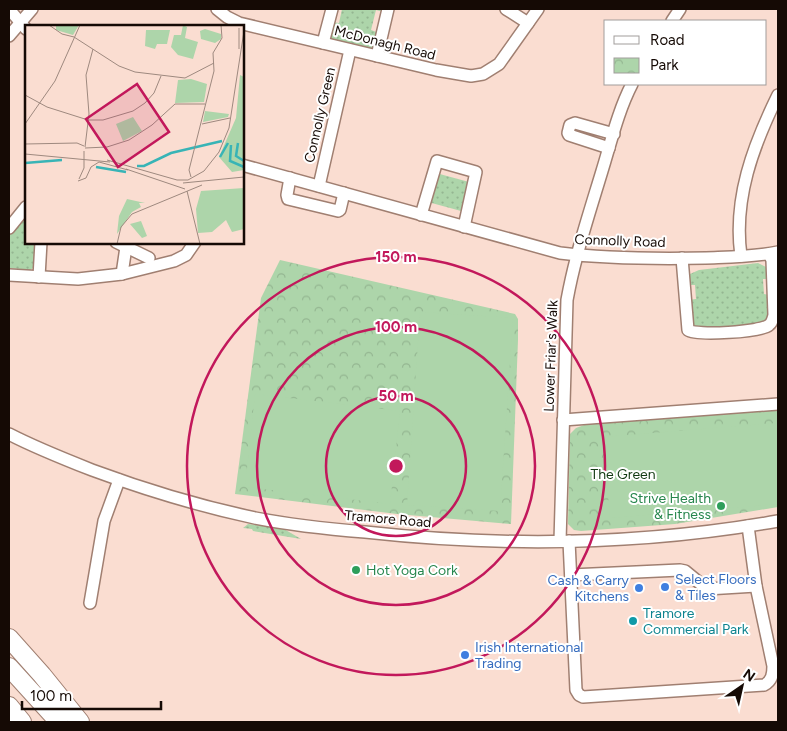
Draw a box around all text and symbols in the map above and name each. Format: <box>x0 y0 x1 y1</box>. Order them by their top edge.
legend <box>604 20 767 85</box>
street label: McDonagh Road <box>333 22 437 64</box>
inset map <box>25 25 244 244</box>
text: Road <box>650 31 685 49</box>
text: Park <box>650 56 679 74</box>
street label: Connolly Green <box>301 65 339 164</box>
street label: Connolly Road <box>574 231 666 251</box>
text: 150 m <box>375 248 417 266</box>
street label: Lower Friar's Walk <box>541 300 561 412</box>
text: 100 m <box>375 318 417 336</box>
text: 50 m <box>378 387 414 405</box>
centre of rings <box>387 457 405 475</box>
park label: The Green <box>590 466 656 483</box>
place label: Strive Health & Fitness <box>629 490 711 523</box>
marker: Strive Health & Fitness <box>715 500 727 512</box>
street label: Tramore Road <box>344 507 432 531</box>
place label: Hot Yoga Cork <box>366 562 458 579</box>
marker: Hot Yoga Cork <box>350 564 362 576</box>
place label: Select Floors & Tiles <box>675 571 756 604</box>
place label: Cash & Carry Kitchens <box>547 572 630 605</box>
marker: Select Floors & Tiles <box>659 581 671 593</box>
marker: Cash & Carry Kitchens <box>633 582 645 594</box>
place label: Tramore Commercial Park <box>643 605 749 638</box>
marker: Tramore Commercial Park <box>627 615 639 627</box>
place label: Irish International Trading <box>475 639 583 672</box>
marker: Irish International Trading <box>459 649 471 661</box>
north arrow <box>717 661 767 711</box>
text: N <box>740 666 758 686</box>
scale bar <box>22 678 161 710</box>
text: 100 m <box>30 687 72 705</box>

